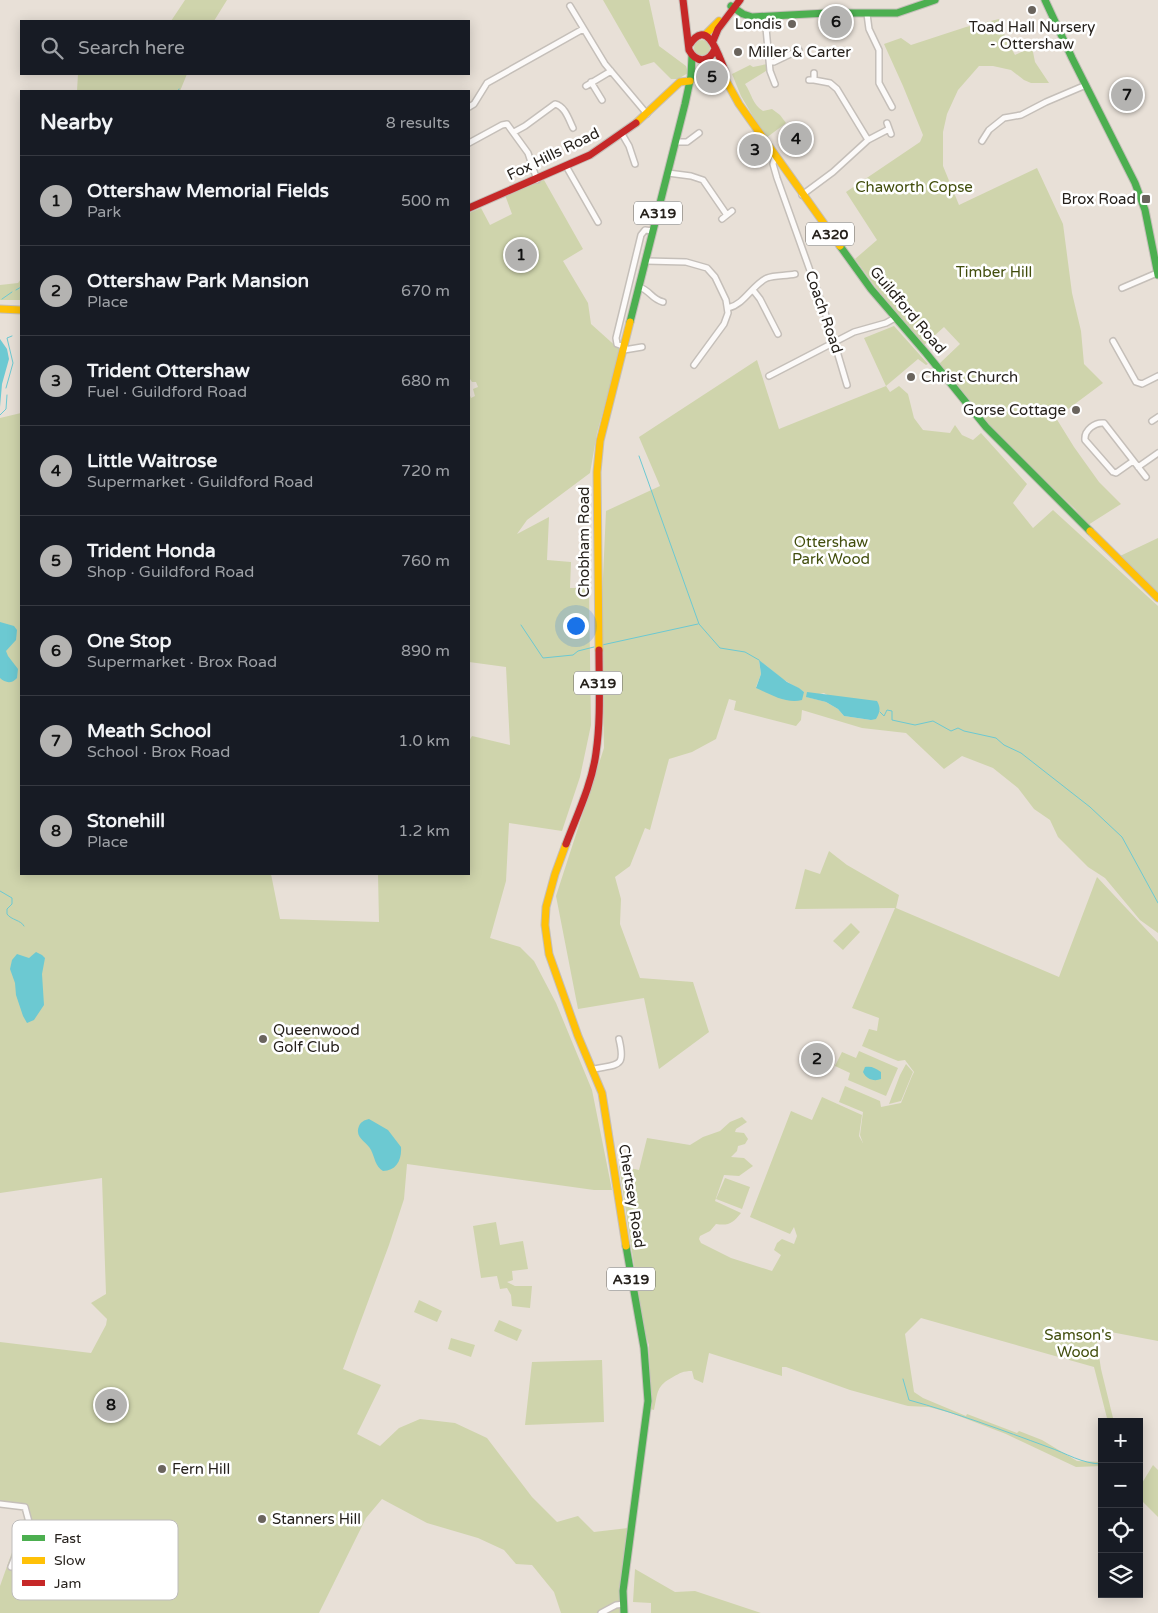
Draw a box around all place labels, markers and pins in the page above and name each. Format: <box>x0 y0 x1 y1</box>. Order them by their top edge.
pin: 6 <box>820 3 852 41</box>
marker: Toad Hall Nursery - Ottershaw <box>1026 4 1038 16</box>
place label: Londis <box>735 15 782 33</box>
marker: Londis <box>786 18 798 30</box>
place label: Toad Hall Nursery - Ottershaw <box>969 18 1095 53</box>
place label: Miller & Carter <box>748 43 851 61</box>
marker: Miller & Carter <box>732 46 744 58</box>
pin: 5 <box>696 58 728 96</box>
pin: 7 <box>1111 76 1143 114</box>
pin: 4 <box>780 120 812 158</box>
pin: 3 <box>739 131 771 169</box>
place label: Brox Road <box>1062 190 1136 208</box>
marker: Brox Road <box>1140 193 1152 205</box>
pin: 1 <box>505 236 537 274</box>
place label: Christ Church <box>921 368 1018 386</box>
marker: Christ Church <box>905 371 917 383</box>
place label: Gorse Cottage <box>963 401 1066 419</box>
marker: Gorse Cottage <box>1070 404 1082 416</box>
place label: Queenwood Golf Club <box>273 1021 360 1056</box>
marker: Queenwood Golf Club <box>257 1033 269 1045</box>
pin: 2 <box>801 1040 833 1078</box>
pin: 8 <box>95 1386 127 1424</box>
place label: Fern Hill <box>172 1460 230 1478</box>
marker: Fern Hill <box>156 1463 168 1475</box>
place label: Stanners Hill <box>272 1510 361 1528</box>
marker: Stanners Hill <box>256 1513 268 1525</box>

